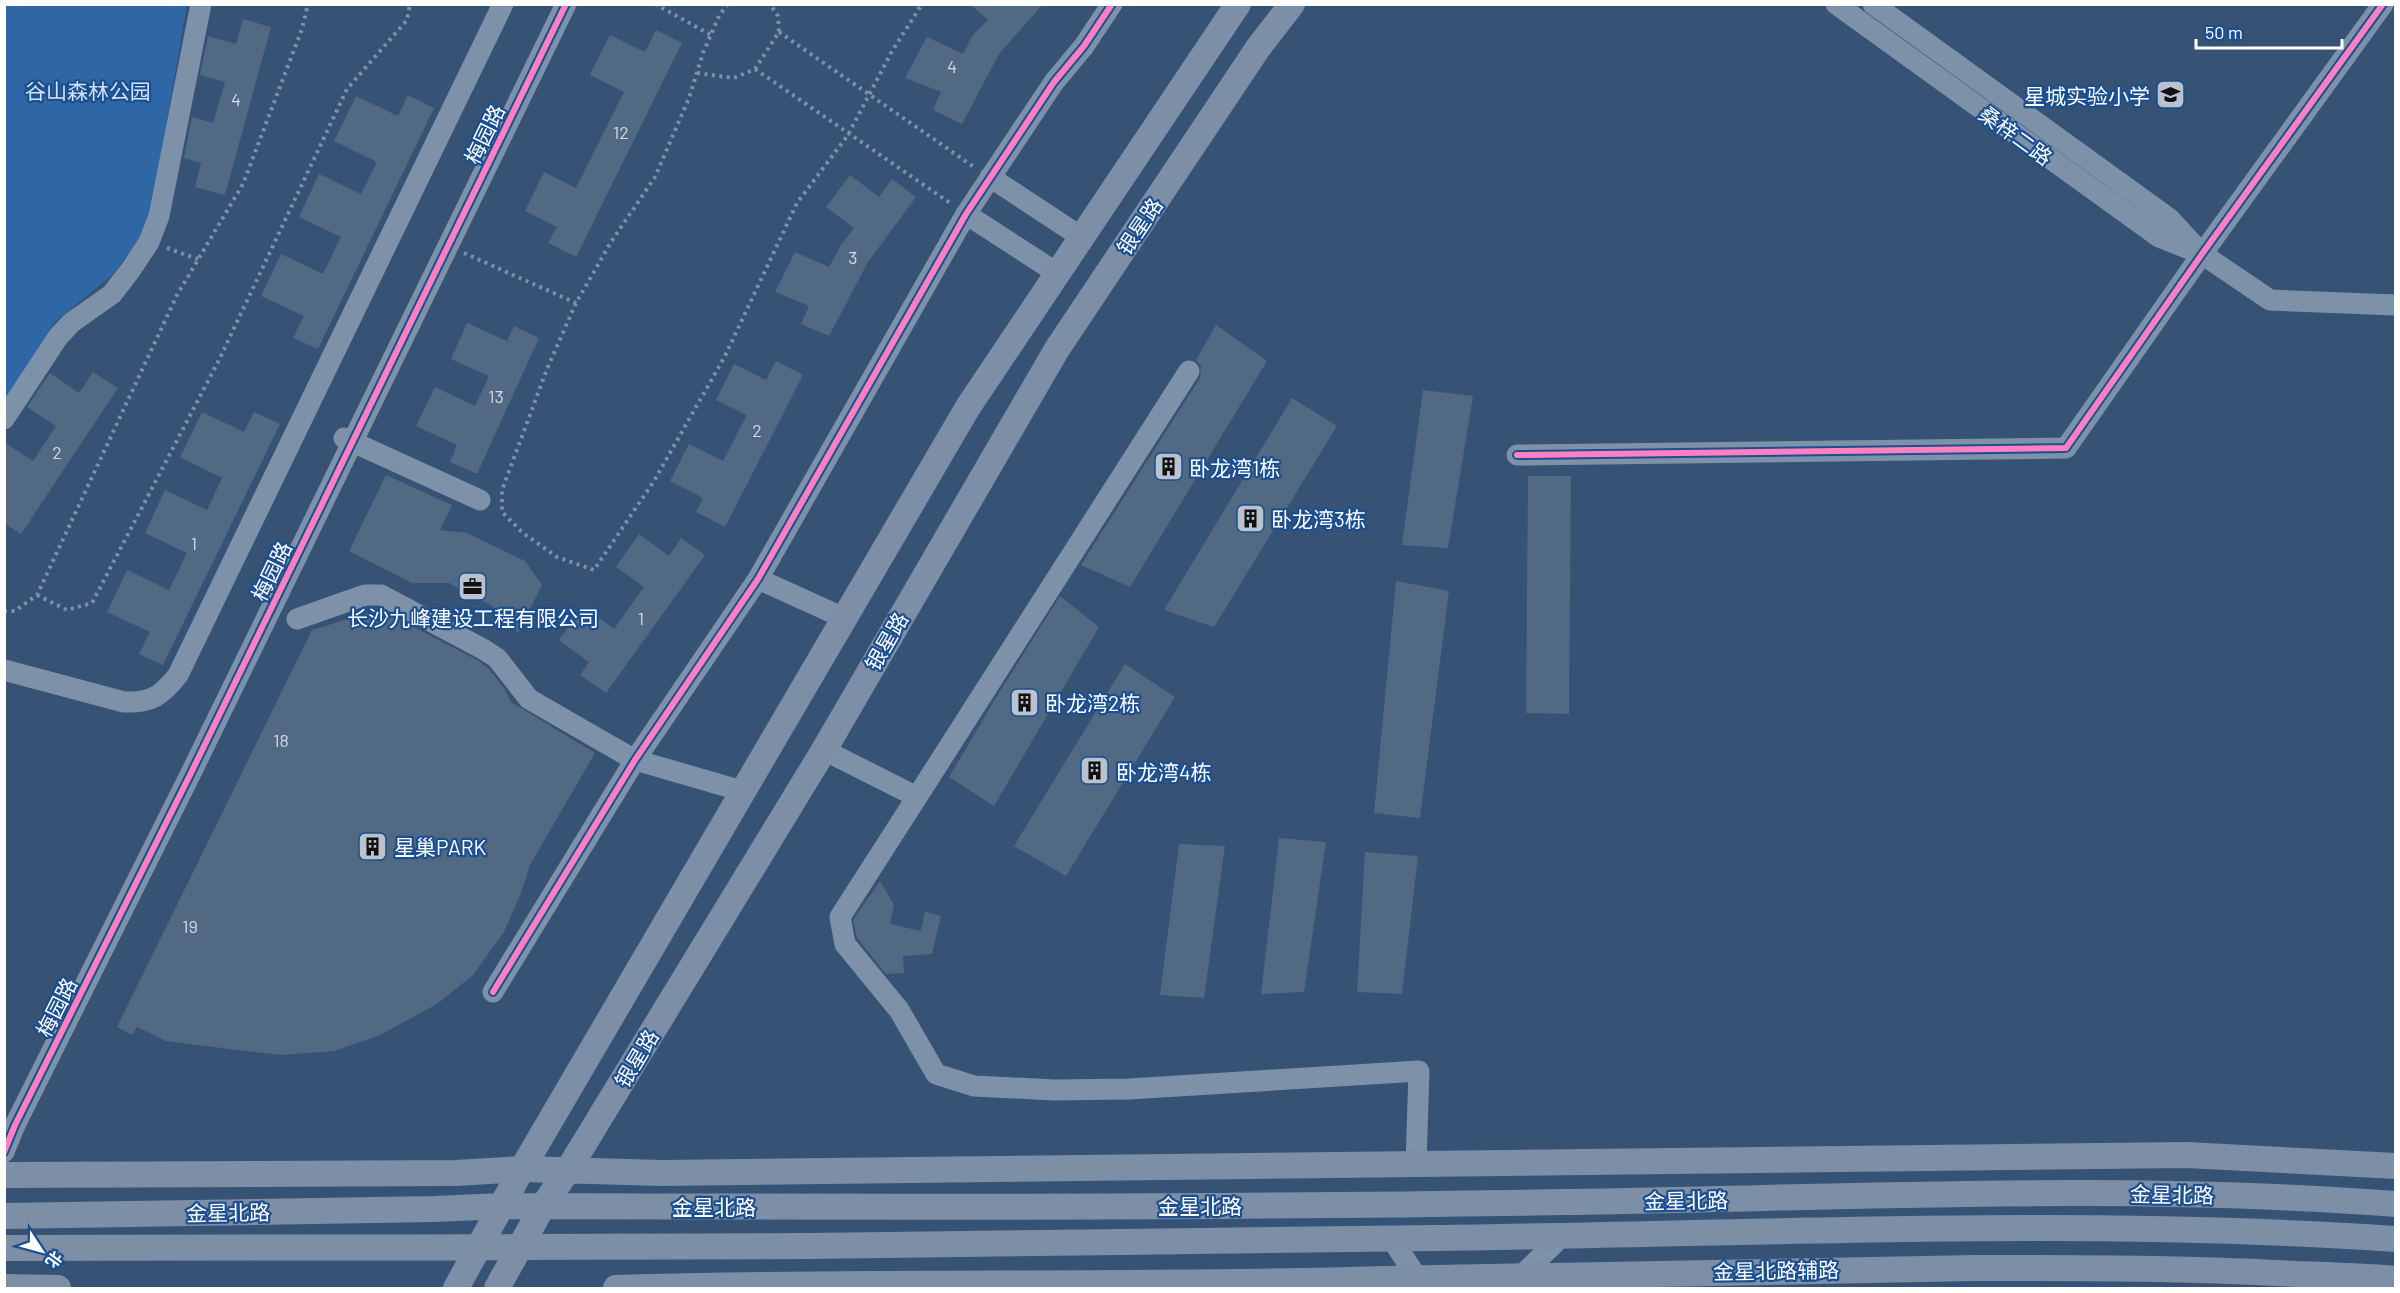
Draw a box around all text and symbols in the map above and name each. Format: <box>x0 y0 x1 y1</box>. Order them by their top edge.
scale bar <box>2196 12 2342 50</box>
text: 50 m <box>2205 21 2243 43</box>
house number: 4 <box>947 55 957 77</box>
park label: 谷山森林公园 <box>25 78 151 103</box>
school or university icon: 星城实验小学 <box>2155 79 2187 111</box>
place label: 星城实验小学 <box>2024 83 2150 108</box>
house number: 4 <box>231 88 241 110</box>
street label: 梅园路 <box>459 100 509 168</box>
street label: 桑梓二路 <box>1975 100 2057 170</box>
house number: 12 <box>613 121 629 143</box>
street label: 银星路 <box>1111 193 1167 259</box>
house number: 3 <box>848 246 858 268</box>
house number: 13 <box>488 385 504 407</box>
house number: 2 <box>752 419 762 441</box>
house number: 2 <box>52 441 62 463</box>
building icon: 卧龙湾1栋 <box>1152 451 1184 483</box>
place label: 卧龙湾1栋 <box>1189 455 1280 480</box>
building icon: 卧龙湾3栋 <box>1234 502 1266 534</box>
place label: 卧龙湾3栋 <box>1271 506 1366 531</box>
house number: 1 <box>191 532 197 554</box>
street label: 梅园路 <box>246 537 296 605</box>
office icon: 长沙九峰建设工程有限公司 <box>457 570 489 602</box>
place label: 长沙九峰建设工程有限公司 <box>347 605 599 630</box>
house number: 1 <box>638 607 644 629</box>
street label: 银星路 <box>859 607 913 675</box>
building icon: 卧龙湾2栋 <box>1008 686 1040 718</box>
place label: 卧龙湾2栋 <box>1045 690 1140 715</box>
house number: 18 <box>273 729 289 751</box>
building icon: 卧龙湾4栋 <box>1079 755 1111 787</box>
place label: 卧龙湾4栋 <box>1116 759 1212 784</box>
building icon: 星巢PARK <box>357 830 389 862</box>
place label: 星巢PARK <box>394 834 487 859</box>
house number: 19 <box>182 915 198 937</box>
street label: 梅园路 <box>31 973 81 1041</box>
street label: 银星路 <box>609 1025 663 1091</box>
street label: 金星北路 <box>2130 1181 2214 1207</box>
street label: 金星北路 <box>1644 1187 1728 1213</box>
street label: 金星北路 <box>1158 1193 1242 1218</box>
street label: 金星北路 <box>672 1194 756 1219</box>
street label: 金星北路 <box>186 1199 270 1225</box>
north arrow <box>12 1221 72 1281</box>
text: 北 <box>42 1248 67 1272</box>
street label: 金星北路辅路 <box>1713 1256 1839 1284</box>

